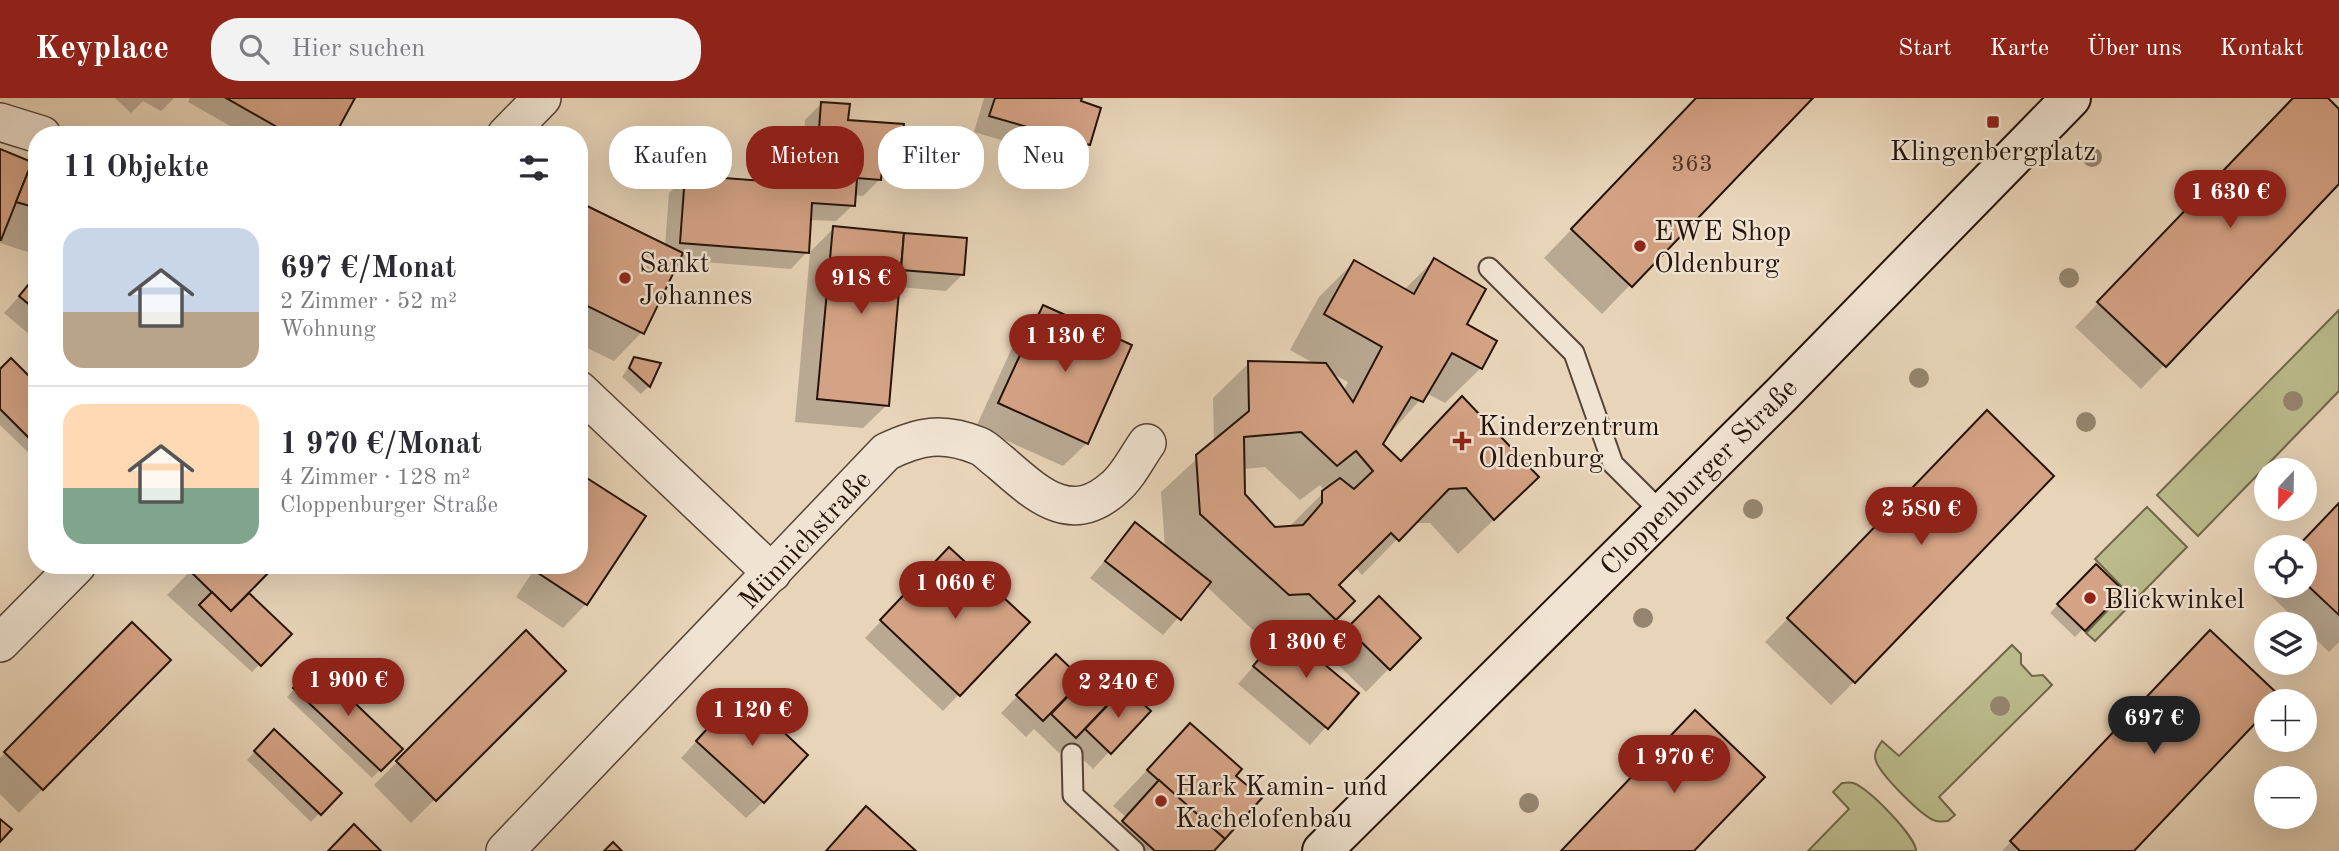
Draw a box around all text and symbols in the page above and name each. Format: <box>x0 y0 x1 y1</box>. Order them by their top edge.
search box <box>211 18 701 81</box>
icon: search <box>235 30 273 68</box>
text: Keyplace <box>35 33 169 66</box>
text: Hier suchen <box>291 36 425 62</box>
text: Start <box>1898 37 1952 61</box>
text: Karte <box>1990 37 2049 61</box>
text: Über uns <box>2087 37 2182 61</box>
text: Kontakt <box>2220 37 2304 61</box>
marker: Klingenbergplatz <box>1985 114 2001 130</box>
chip: Kaufen <box>609 126 732 189</box>
chip: Mieten <box>746 126 864 189</box>
chip: Filter <box>878 126 984 189</box>
chip: Neu <box>998 126 1089 189</box>
place label: Klingenbergplatz <box>1890 139 2096 167</box>
icon: filters <box>515 149 553 187</box>
text: 11 Objekte <box>63 153 209 183</box>
house number: 363 <box>1671 153 1713 177</box>
pin: 1 630 € <box>2165 170 2295 230</box>
text: 1 630 € <box>2190 181 2270 204</box>
place label: EWE Shop Oldenburg <box>1654 219 1791 279</box>
marker: EWE Shop Oldenburg <box>1632 238 1648 254</box>
place label: Sankt Johannes <box>639 251 752 311</box>
text: 697 €/Monat <box>280 254 456 284</box>
icon: home <box>119 256 203 340</box>
pin: 918 € <box>812 256 910 316</box>
text: 918 € <box>831 267 891 290</box>
marker: Sankt Johannes <box>617 270 633 286</box>
text: 2 Zimmer · 52 m² <box>280 290 457 313</box>
pin: 1 130 € <box>1000 314 1130 374</box>
text: Wohnung <box>280 318 376 341</box>
text: 1 130 € <box>1025 325 1105 348</box>
street label: Cloppenburger Straße <box>1596 374 1804 582</box>
place label: Kinderzentrum Oldenburg <box>1478 414 1660 474</box>
text: 1 970 €/Monat <box>280 430 482 460</box>
marker: Kinderzentrum Oldenburg <box>1452 431 1472 451</box>
icon: home <box>119 432 203 516</box>
north arrow <box>2254 458 2317 522</box>
map controls <box>2254 458 2317 829</box>
text: 4 Zimmer · 128 m² <box>280 466 470 489</box>
street label: Münnichstraße <box>735 466 877 616</box>
pin: 2 580 € <box>1856 488 1986 547</box>
text: Cloppenburger Straße <box>280 494 498 517</box>
text: 2 580 € <box>1881 498 1961 521</box>
button: locate <box>2254 535 2317 598</box>
pin: 1 060 € <box>890 561 1020 621</box>
text: 1 060 € <box>915 572 995 595</box>
place label: Blickwinkel <box>2104 587 2245 615</box>
marker: Blickwinkel <box>2082 590 2098 606</box>
button: layers <box>2254 612 2317 675</box>
pin: 1 300 € <box>1241 620 1371 680</box>
text: 1 300 € <box>1266 631 1346 654</box>
pin: 1 900 € <box>283 658 413 718</box>
pin: 2 240 € <box>1053 660 1183 720</box>
text: 1 900 € <box>308 669 388 692</box>
text: 2 240 € <box>1078 671 1158 694</box>
pin: 1 120 € <box>687 688 817 748</box>
button: + <box>2254 689 2317 752</box>
pin: 697 € <box>2105 696 2203 756</box>
text: 1 120 € <box>712 699 792 722</box>
text: 697 € <box>2124 707 2184 730</box>
pin: 1 970 € <box>1609 736 1739 795</box>
text: 1 970 € <box>1634 746 1714 769</box>
button: − <box>2254 766 2317 829</box>
place label: Hark Kamin- und Kachelofenbau <box>1175 774 1388 834</box>
marker: Hark Kamin- und Kachelofenbau <box>1153 793 1169 809</box>

